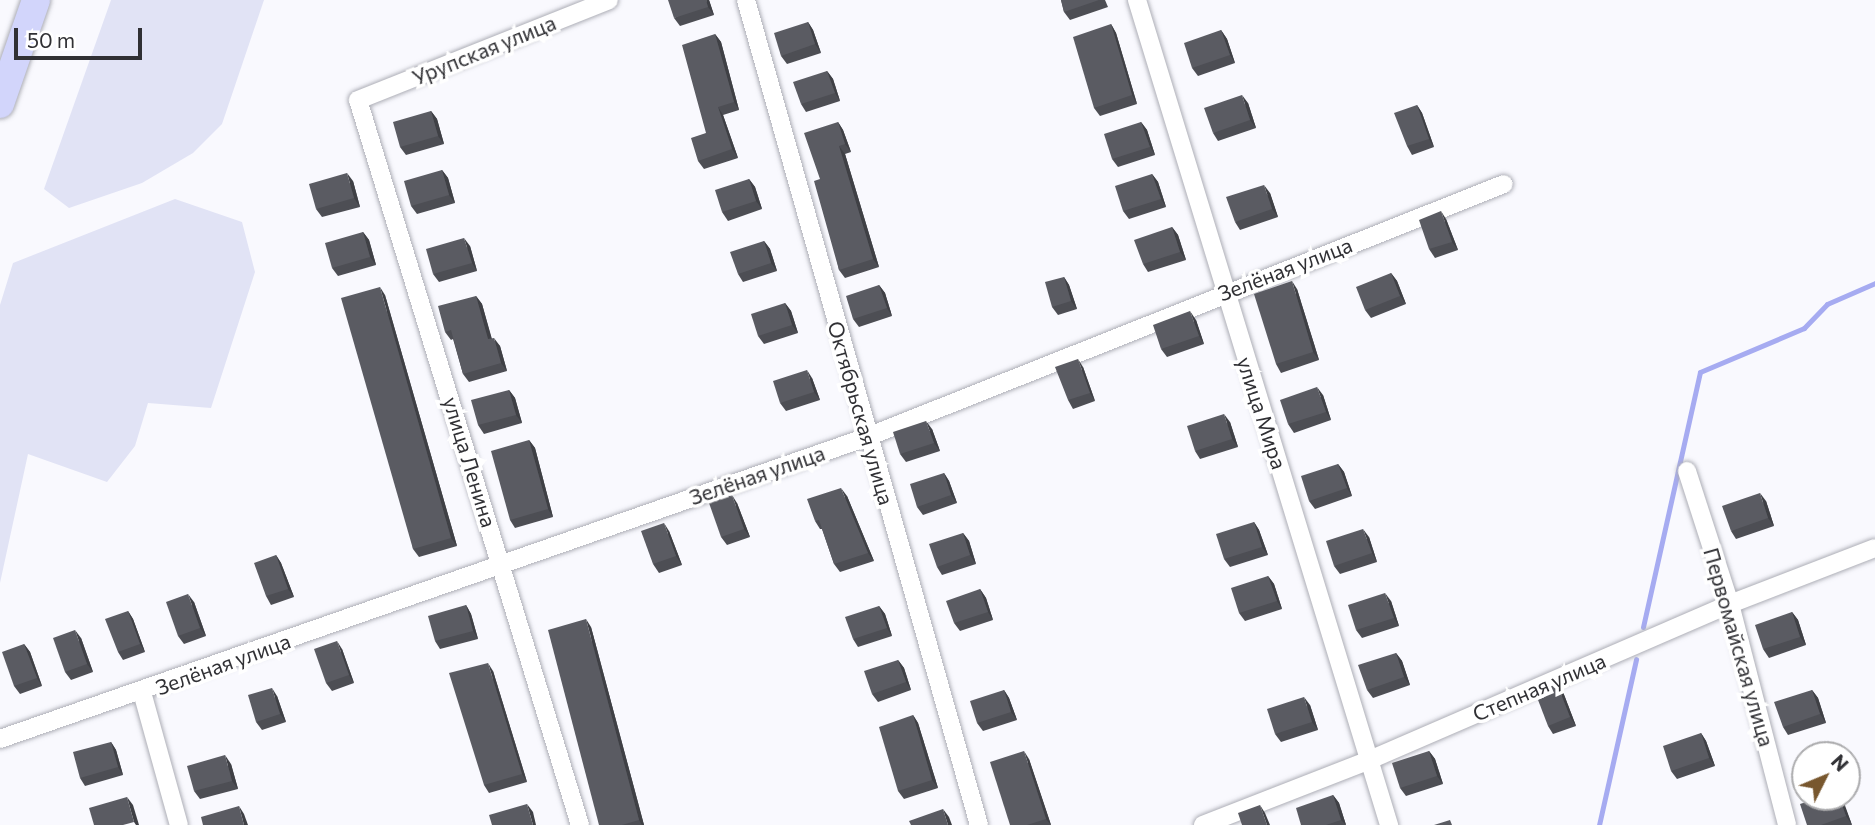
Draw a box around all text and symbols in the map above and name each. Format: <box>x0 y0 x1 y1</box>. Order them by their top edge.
street label: Урупская улица <box>408 10 560 90</box>
scale bar <box>18 14 145 58</box>
text: 50 m <box>27 27 75 52</box>
street label: Зелёная улица <box>1214 232 1356 306</box>
street label: Октябрьская улица <box>823 318 899 508</box>
street label: улица Мира <box>1232 354 1292 472</box>
street label: улица Ленина <box>438 394 502 530</box>
street label: Зелёная улица <box>686 440 828 510</box>
street label: Первомайская улица <box>1699 545 1779 749</box>
street label: Зелёная улица <box>152 628 294 700</box>
street label: Степная улица <box>1469 648 1609 726</box>
north arrow <box>1791 741 1861 811</box>
text: N <box>1827 750 1854 776</box>

